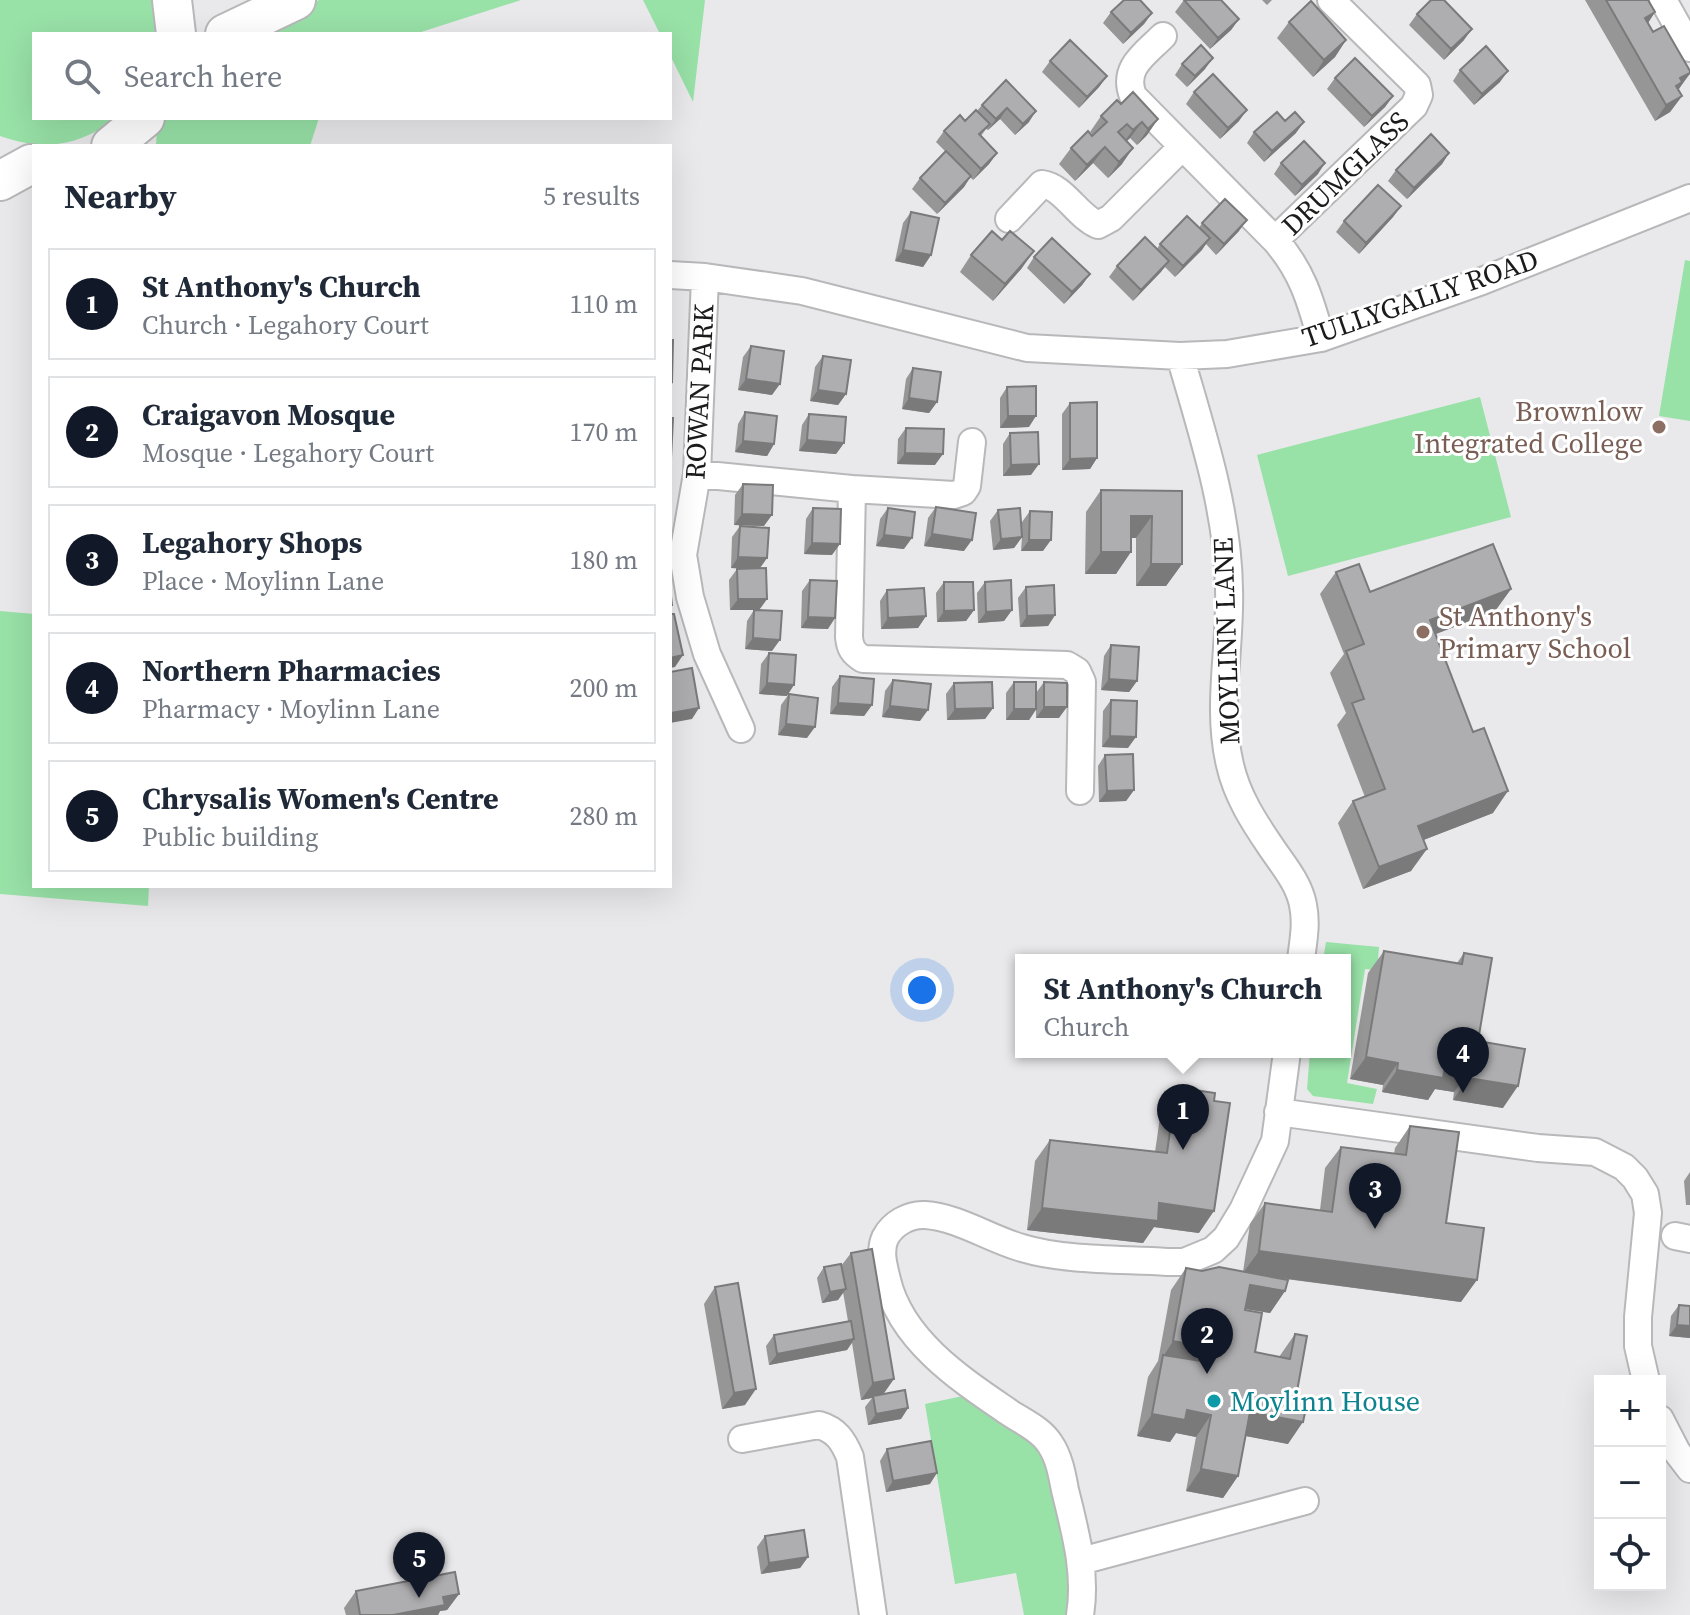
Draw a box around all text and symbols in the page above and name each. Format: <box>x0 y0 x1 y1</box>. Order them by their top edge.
search box <box>32 32 672 120</box>
icon: search <box>60 54 104 98</box>
text: Search here <box>124 56 282 97</box>
street label: DRUMGLASS <box>1273 103 1417 243</box>
text: Nearby <box>64 173 177 219</box>
text: 5 results <box>543 178 640 214</box>
street label: TULLYGALLY ROAD <box>1297 240 1543 356</box>
text: St Anthony's Church <box>142 266 421 307</box>
text: 1 <box>85 286 99 322</box>
text: 110 m <box>570 286 638 322</box>
street label: ROWAN PARK <box>675 303 723 481</box>
text: Church · Legahory Court <box>142 307 429 343</box>
place label: Brownlow Integrated College <box>1414 392 1644 462</box>
text: Craigavon Mosque <box>142 394 395 435</box>
text: 2 <box>85 414 99 450</box>
text: 170 m <box>570 414 638 450</box>
marker: Brownlow Integrated College <box>1650 418 1668 436</box>
text: Mosque · Legahory Court <box>142 435 434 471</box>
text: Legahory Shops <box>142 522 362 563</box>
street label: MOYLINN LANE <box>1203 537 1249 745</box>
text: 3 <box>85 542 99 578</box>
text: 180 m <box>570 542 638 578</box>
text: Place · Moylinn Lane <box>142 563 384 599</box>
place label: St Anthony's Primary School <box>1439 597 1631 667</box>
marker: St Anthony's Primary School <box>1414 623 1432 641</box>
text: Northern Pharmacies <box>142 650 441 691</box>
text: 4 <box>85 670 99 706</box>
text: 200 m <box>570 670 638 706</box>
text: Pharmacy · Moylinn Lane <box>142 691 440 727</box>
text: Chrysalis Women's Centre <box>142 778 499 819</box>
text: 5 <box>85 798 99 834</box>
text: 280 m <box>570 798 638 834</box>
text: Public building <box>142 819 319 855</box>
popup <box>1015 954 1351 1058</box>
text: St Anthony's Church <box>1044 968 1322 1009</box>
your location <box>902 970 942 1010</box>
text: Church <box>1044 1009 1129 1045</box>
pin: 4 <box>1437 1027 1489 1093</box>
pin: 1 <box>1157 1084 1209 1150</box>
pin: 3 <box>1349 1163 1401 1229</box>
pin: 2 <box>1181 1308 1233 1374</box>
map controls <box>1594 1375 1666 1591</box>
button: + <box>1594 1375 1666 1447</box>
place label: Moylinn House <box>1230 1382 1420 1420</box>
marker: Moylinn House <box>1205 1392 1223 1410</box>
button: − <box>1594 1447 1666 1519</box>
button: locate <box>1594 1519 1666 1591</box>
pin: 5 <box>393 1532 445 1598</box>

